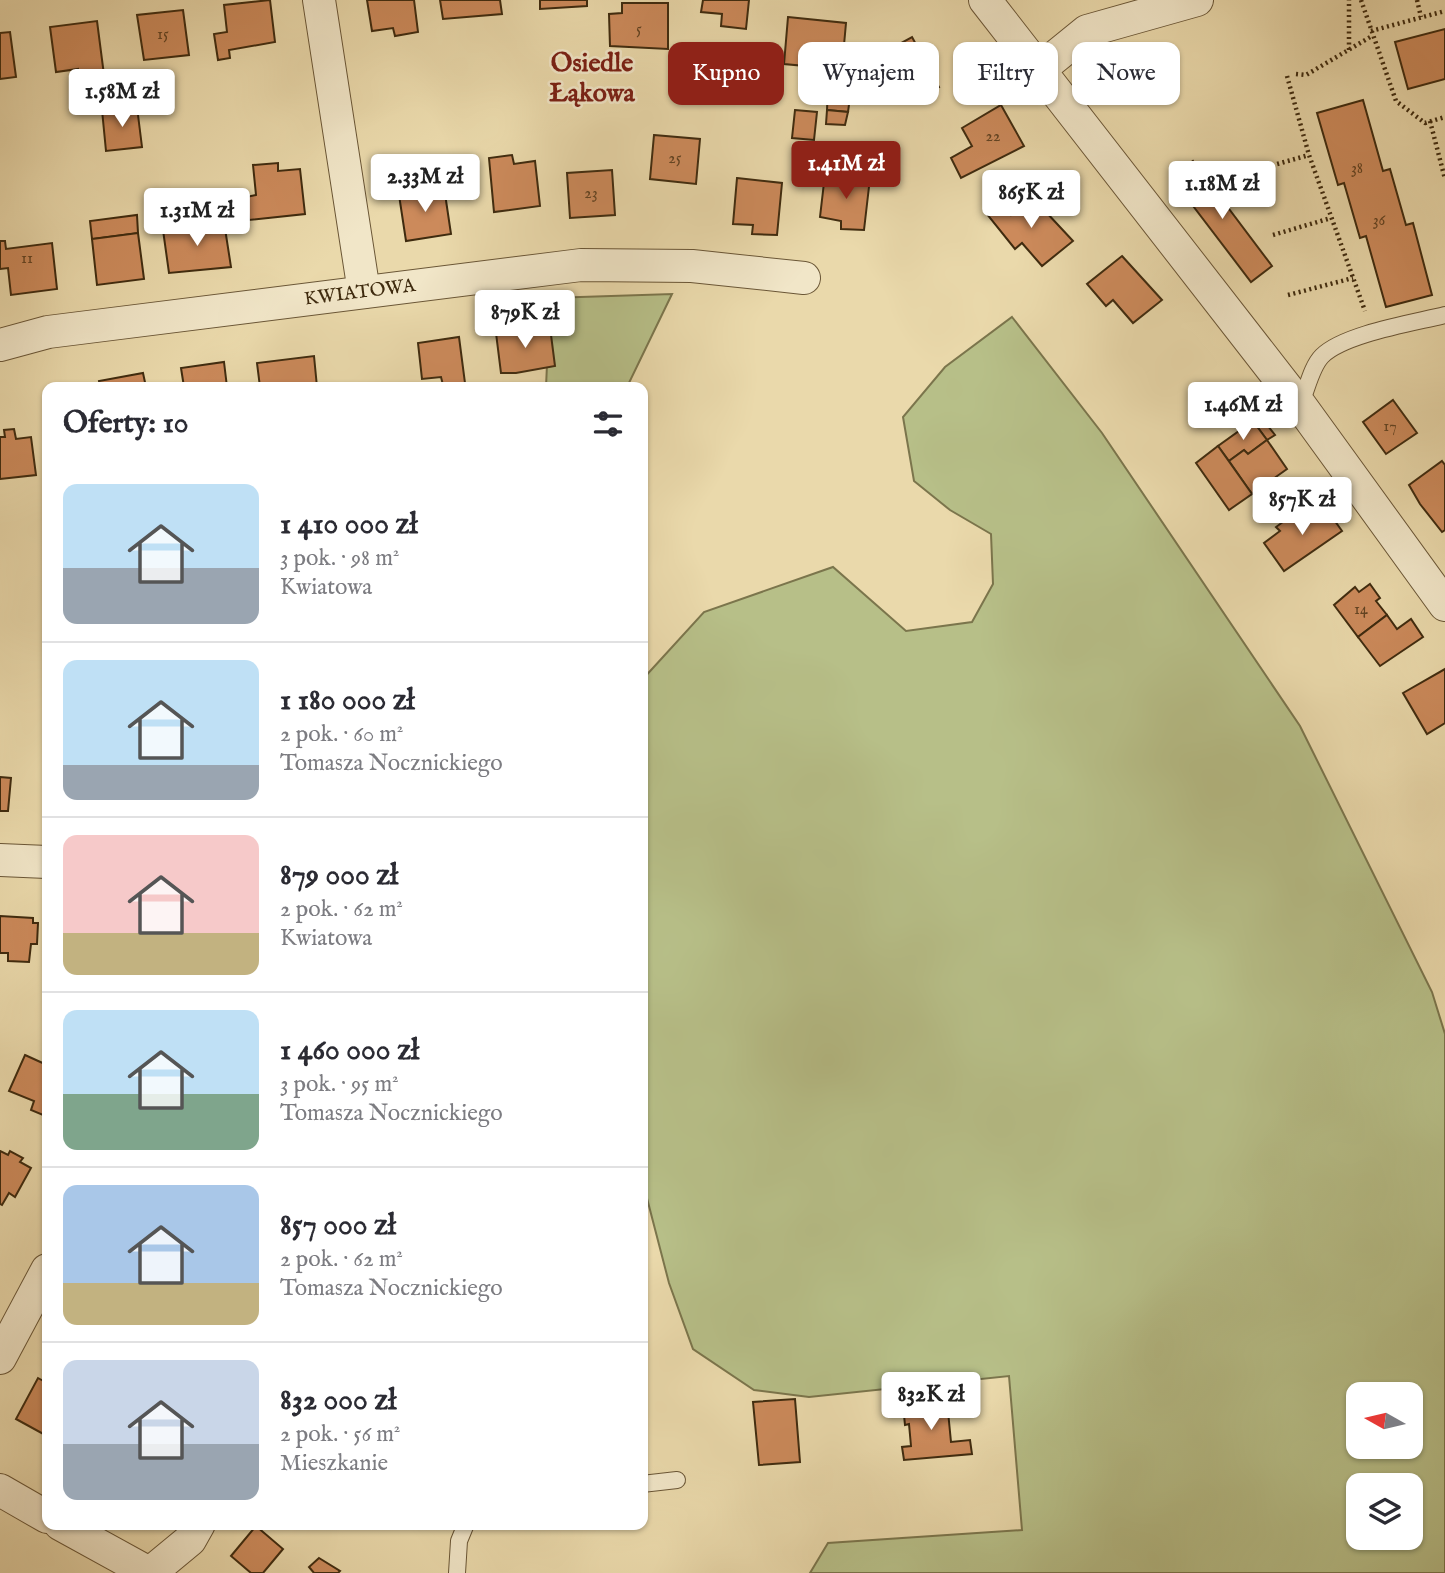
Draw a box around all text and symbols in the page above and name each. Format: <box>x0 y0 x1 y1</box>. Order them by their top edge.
house number: 5 <box>636 20 642 40</box>
house number: 15 <box>157 25 169 45</box>
chip: Kupno <box>668 42 784 105</box>
chip: Wynajem <box>798 42 939 105</box>
chip: Filtry <box>953 42 1058 105</box>
chip: Nowe <box>1072 42 1180 105</box>
district label: Osiedle Łąkowa <box>549 47 635 110</box>
pin: 1.58M zł <box>50 69 194 129</box>
text: 1.58M zł <box>85 77 159 106</box>
house number: 22 <box>985 127 1001 147</box>
pin: 1.41M zł <box>774 142 918 201</box>
house number: 25 <box>668 149 682 169</box>
text: 1.41M zł <box>807 149 885 178</box>
pin: 2.33M zł <box>353 154 497 214</box>
house number: 38 <box>1351 159 1363 179</box>
text: 2.33M zł <box>387 162 463 191</box>
pin: 1.18M zł <box>1150 162 1294 221</box>
text: 1.18M zł <box>1185 169 1259 198</box>
pin: 865K zł <box>966 170 1096 230</box>
text: 865K zł <box>998 178 1064 207</box>
house number: 23 <box>584 184 598 204</box>
pin: 1.31M zł <box>125 188 269 248</box>
text: 1.31M zł <box>160 196 234 225</box>
house number: 36 <box>1373 211 1386 231</box>
house number: 11 <box>21 249 33 269</box>
street label: KWIATOWA <box>303 274 418 312</box>
pin: 879K zł <box>460 290 590 350</box>
text: 879K zł <box>491 298 559 327</box>
pin: 1.46M zł <box>1171 382 1315 442</box>
text: 1.46M zł <box>1204 390 1282 419</box>
text: Oferty: 10 <box>63 405 189 443</box>
icon: filters <box>589 405 627 443</box>
house number: 17 <box>1383 417 1397 437</box>
pin: 857K zł <box>1237 477 1367 537</box>
text: 857K zł <box>1269 485 1335 514</box>
text: 1 410 000 zł <box>280 506 418 544</box>
icon: home <box>119 512 203 596</box>
text: 3 pok. · 98 m² <box>280 544 399 573</box>
text: Kwiatowa <box>280 573 372 602</box>
house number: 14 <box>1354 600 1368 620</box>
text: 1 180 000 zł <box>280 682 415 720</box>
icon: home <box>119 688 203 772</box>
text: 2 pok. · 60 m² <box>280 720 403 749</box>
text: Tomasza Nocznickiego <box>280 749 503 778</box>
text: 879 000 zł <box>280 857 398 895</box>
icon: home <box>119 863 203 947</box>
text: 2 pok. · 62 m² <box>280 895 403 924</box>
text: Kwiatowa <box>280 924 372 953</box>
text: 1 460 000 zł <box>280 1032 419 1070</box>
icon: home <box>119 1038 203 1122</box>
text: 3 pok. · 95 m² <box>280 1070 399 1099</box>
text: Tomasza Nocznickiego <box>280 1099 503 1128</box>
text: 857 000 zł <box>280 1207 396 1245</box>
icon: home <box>119 1213 203 1297</box>
text: 2 pok. · 62 m² <box>280 1245 403 1274</box>
text: Tomasza Nocznickiego <box>280 1274 503 1303</box>
pin: 832K zł <box>866 1372 996 1432</box>
text: 832K zł <box>897 1380 965 1409</box>
text: 832 000 zł <box>280 1382 396 1420</box>
north arrow <box>1346 1382 1423 1460</box>
map controls <box>1346 1382 1423 1550</box>
icon: home <box>119 1388 203 1472</box>
text: 2 pok. · 56 m² <box>280 1420 400 1449</box>
text: Mieszkanie <box>280 1449 388 1478</box>
button: layers <box>1346 1473 1423 1550</box>

